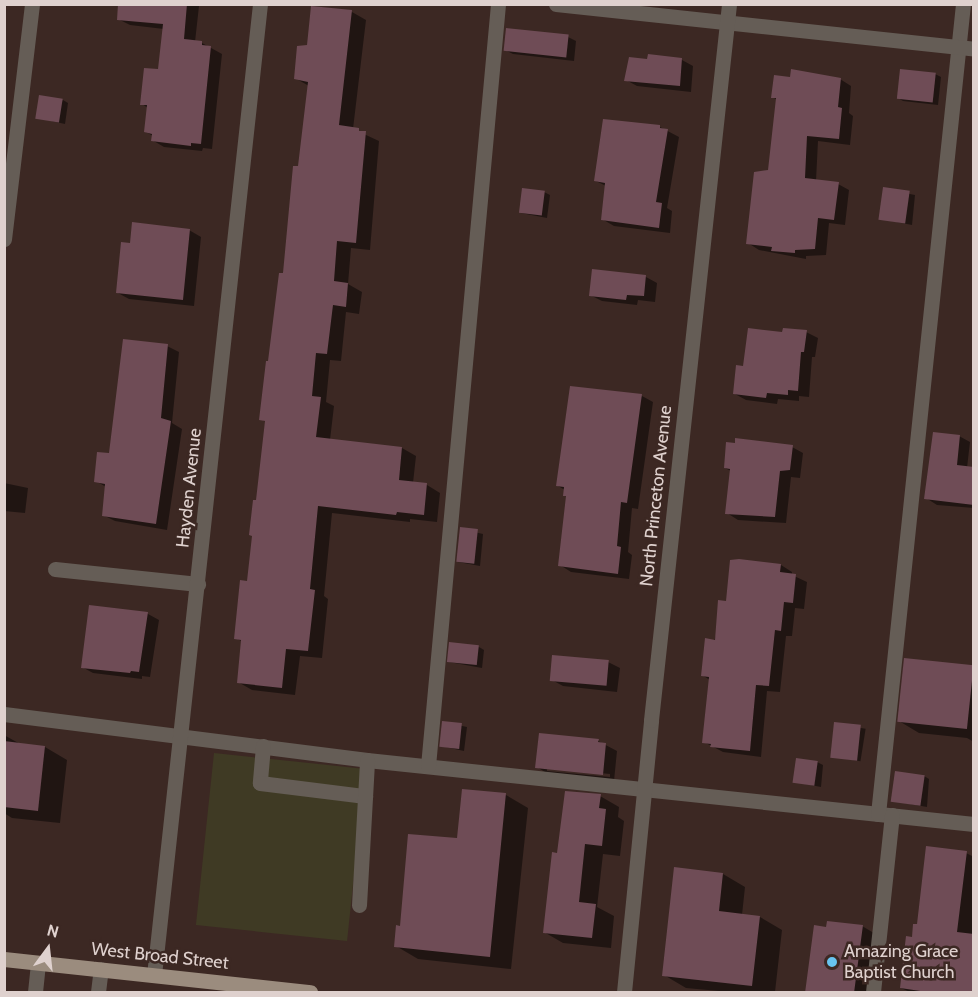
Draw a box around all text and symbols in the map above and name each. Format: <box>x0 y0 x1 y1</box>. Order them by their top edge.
street label: North Princeton Avenue <box>636 404 676 588</box>
street label: Hayden Avenue <box>172 427 206 549</box>
north arrow <box>18 919 78 979</box>
text: N <box>45 920 61 942</box>
street label: West Broad Street <box>90 938 230 974</box>
place label: Amazing Grace Baptist Church <box>844 941 958 984</box>
marker: Amazing Grace Baptist Church <box>825 955 839 969</box>

